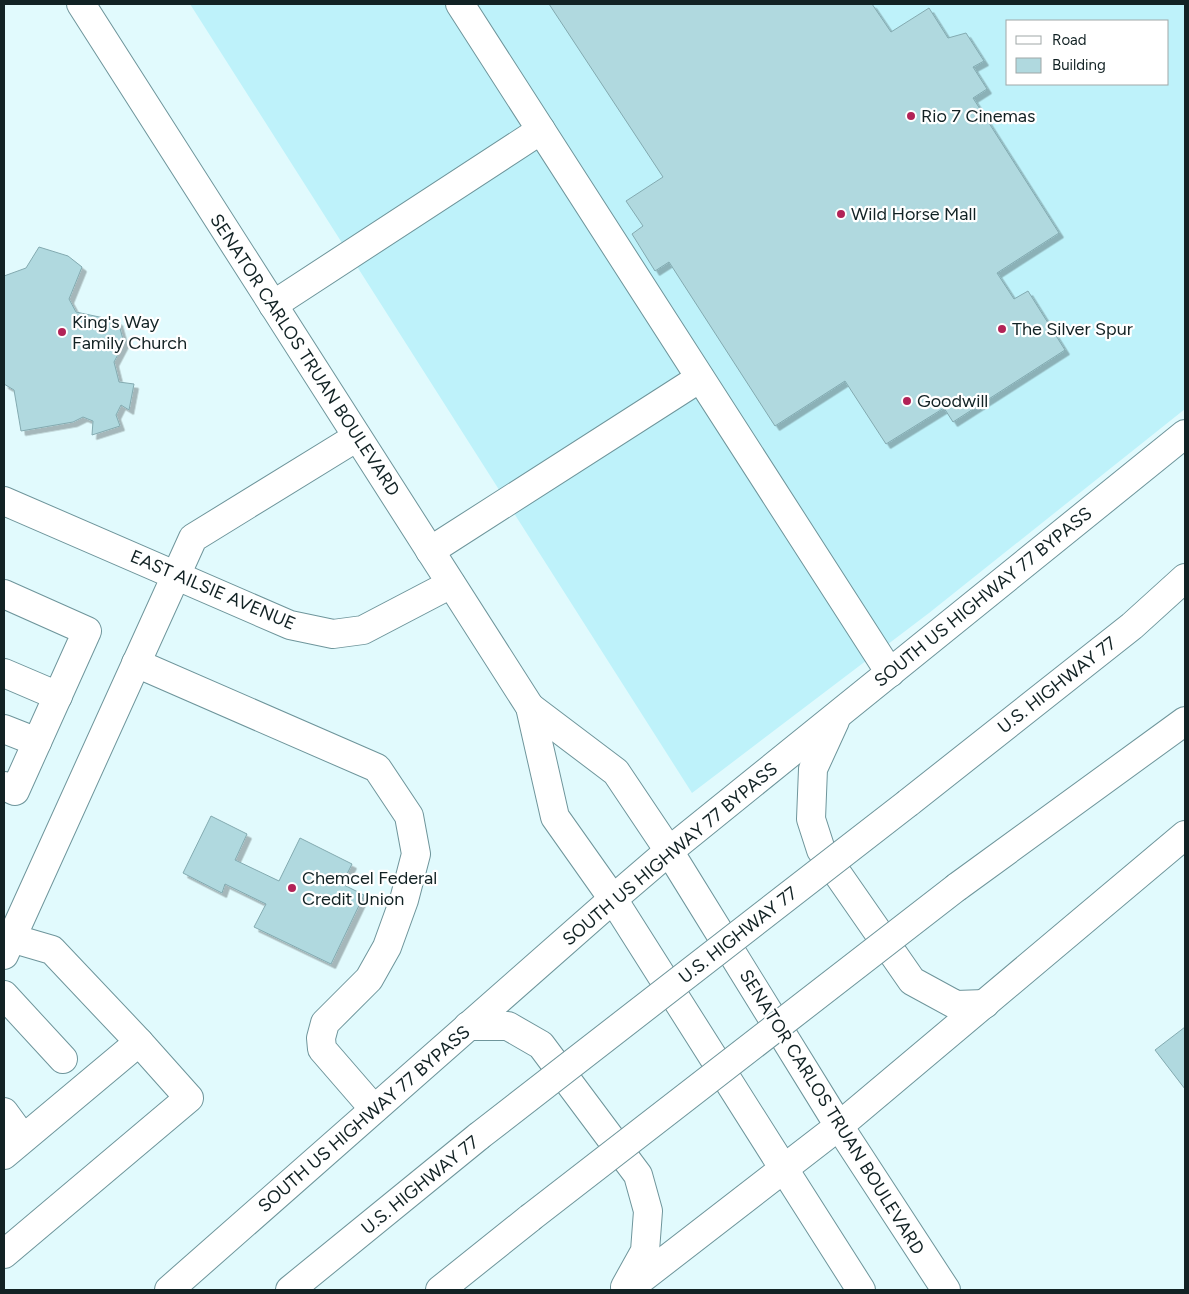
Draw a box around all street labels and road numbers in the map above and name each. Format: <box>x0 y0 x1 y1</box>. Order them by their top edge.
street label: SENATOR CARLOS TRUAN BOULEVARD <box>205 210 405 500</box>
street label: SOUTH US HIGHWAY 77 BYPASS <box>870 502 1096 692</box>
street label: EAST AILSIE AVENUE <box>127 545 299 635</box>
street label: U.S. HIGHWAY 77 <box>993 632 1121 738</box>
street label: SOUTH US HIGHWAY 77 BYPASS <box>558 758 782 950</box>
street label: U.S. HIGHWAY 77 <box>674 882 802 988</box>
street label: SENATOR CARLOS TRUAN BOULEVARD <box>735 965 929 1259</box>
street label: SOUTH US HIGHWAY 77 BYPASS <box>254 1021 474 1217</box>
street label: U.S. HIGHWAY 77 <box>357 1131 483 1239</box>

